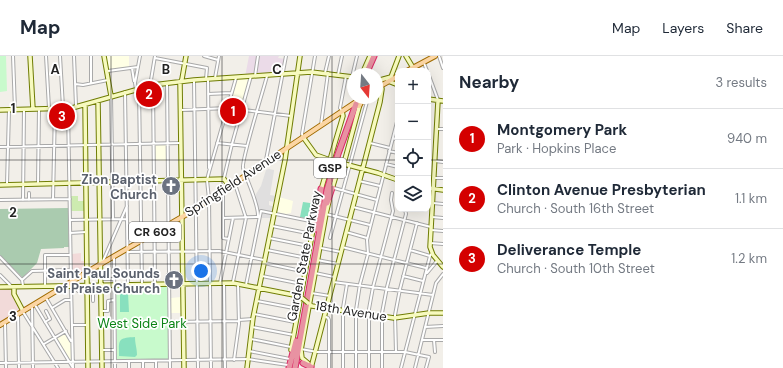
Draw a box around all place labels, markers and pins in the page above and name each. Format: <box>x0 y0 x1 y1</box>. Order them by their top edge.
pin: 2 <box>136 79 162 109</box>
pin: 1 <box>220 96 246 126</box>
pin: 3 <box>49 101 75 131</box>
place label: Zion Baptist Church <box>81 171 157 203</box>
church icon: Zion Baptist Church <box>160 175 182 197</box>
place label: Saint Paul Sounds of Praise Church <box>47 265 160 297</box>
church icon: Saint Paul Sounds of Praise Church <box>163 269 185 291</box>

